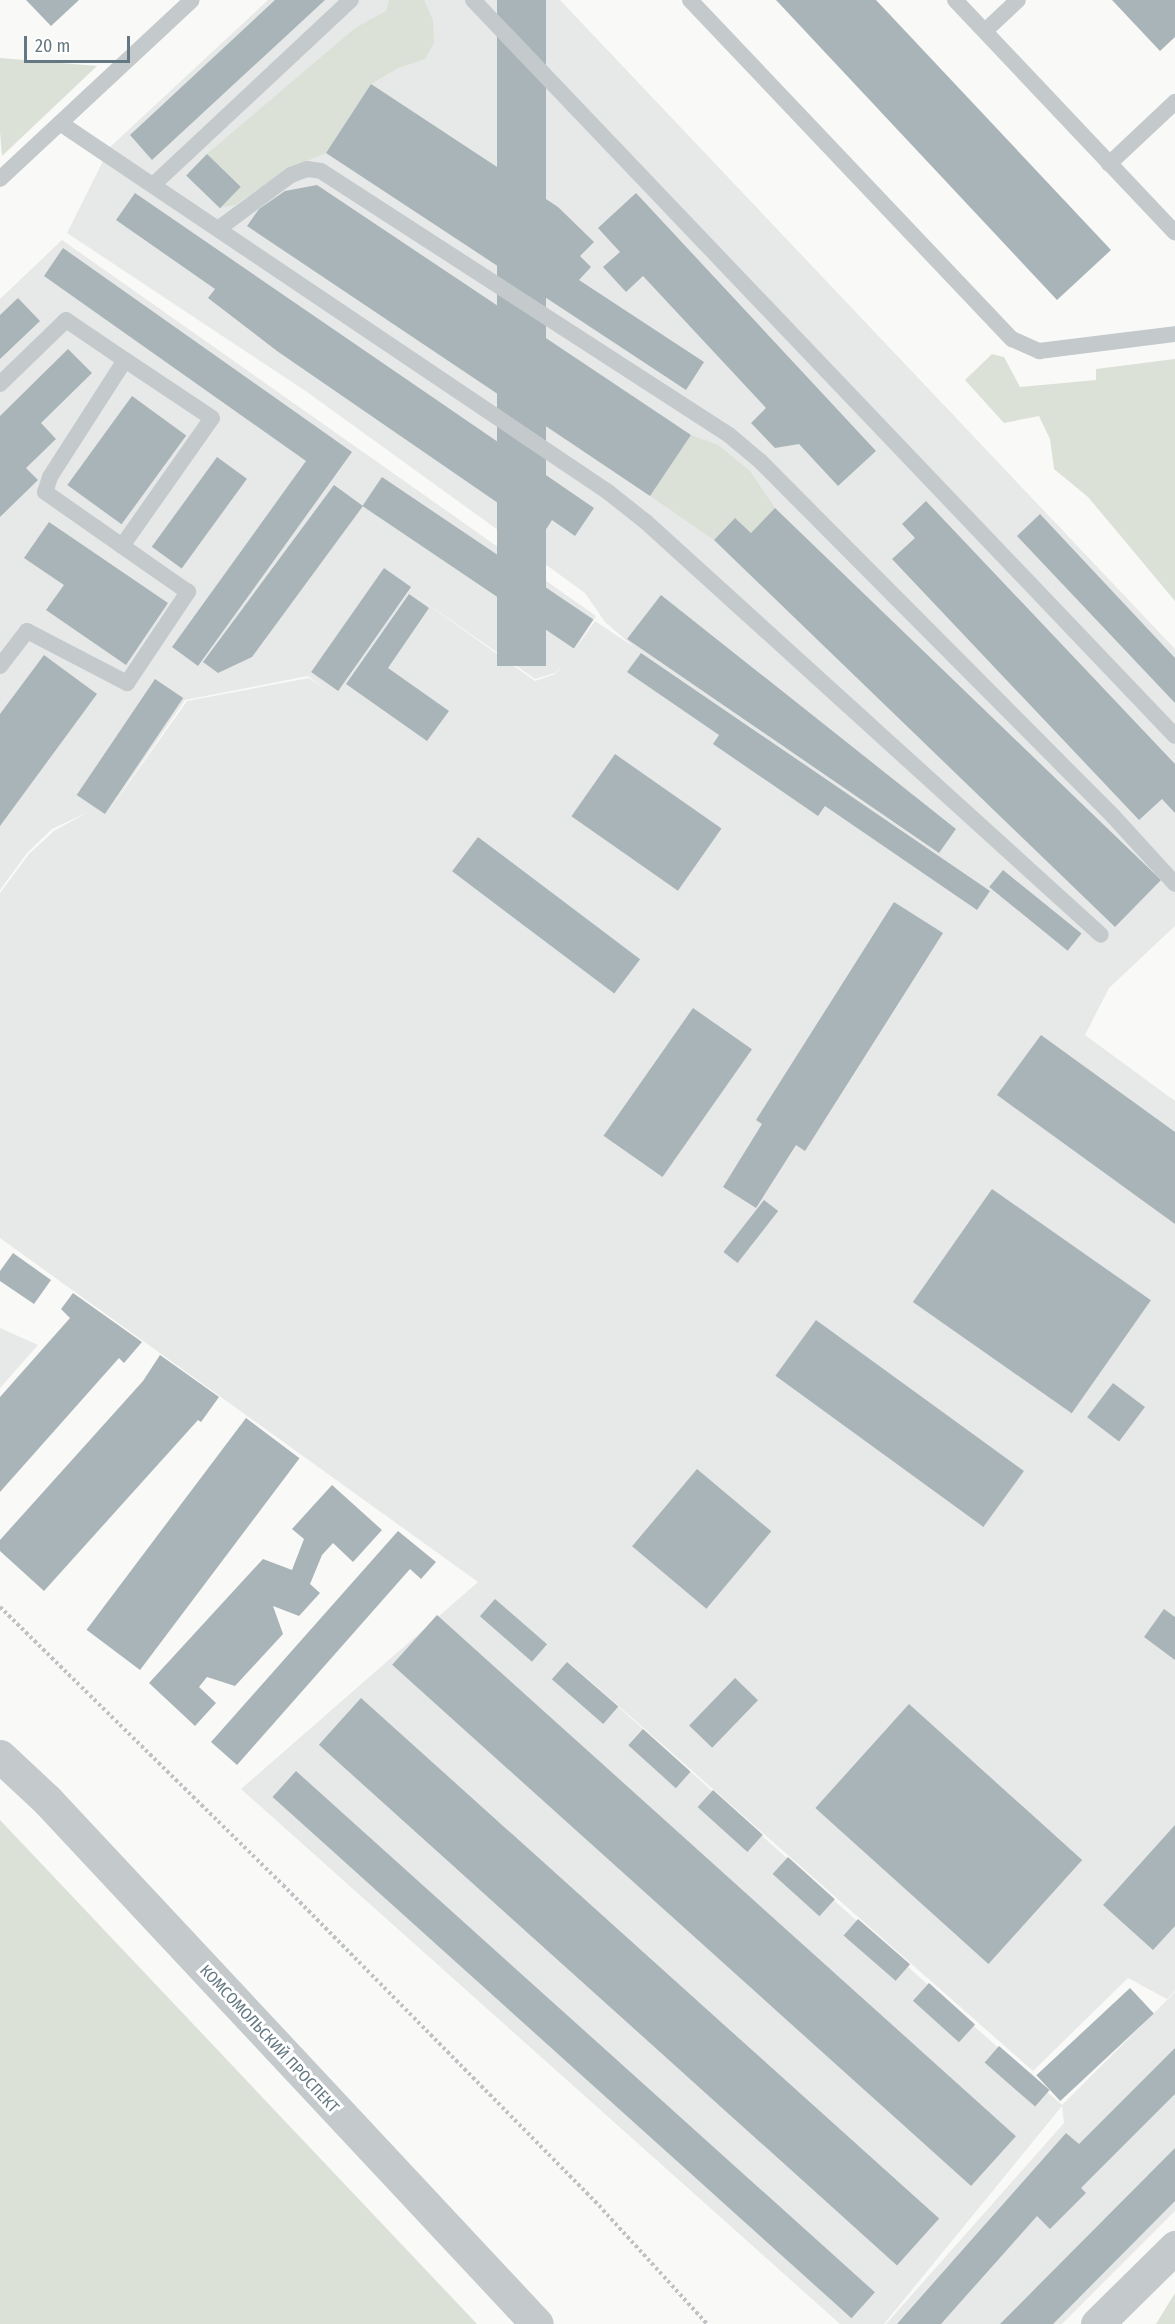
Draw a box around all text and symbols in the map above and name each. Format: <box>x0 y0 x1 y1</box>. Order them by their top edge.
scale bar <box>27 24 134 62</box>
text: 20 m <box>35 35 70 57</box>
street label: КОМСОМОЛЬСКИЙ ПРОСПЕКТ <box>195 1961 343 2117</box>

